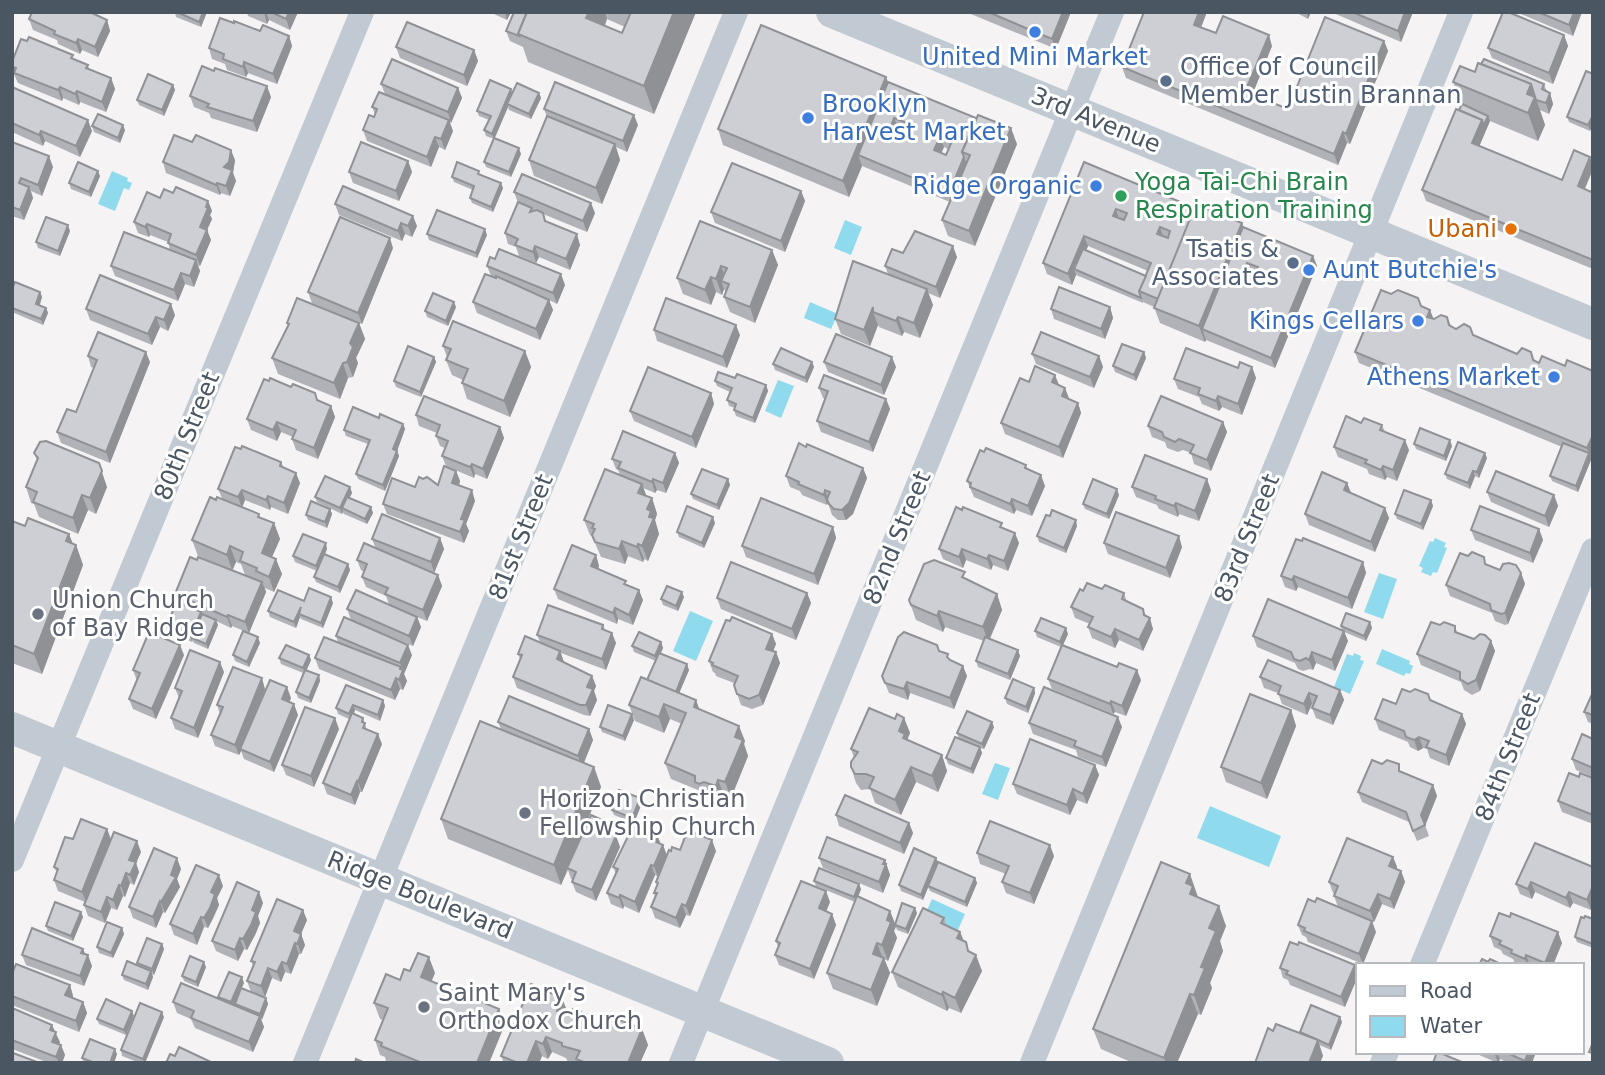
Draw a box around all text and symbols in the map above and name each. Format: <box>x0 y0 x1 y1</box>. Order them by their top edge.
marker: United Mini Market <box>1027 24 1043 40</box>
place label: United Mini Market <box>922 43 1148 71</box>
place label: Office of Council Member Justin Brannan <box>1180 53 1461 109</box>
marker: Office of Council Member Justin Brannan <box>1158 73 1174 89</box>
street label: 3rd Avenue <box>1027 81 1165 159</box>
place label: Brooklyn Harvest Market <box>822 90 1006 146</box>
marker: Brooklyn Harvest Market <box>800 110 816 126</box>
place label: Yoga Tai-Chi Brain Respiration Training <box>1134 168 1373 224</box>
place label: Ridge Organic <box>912 172 1082 200</box>
marker: Ridge Organic <box>1088 178 1104 194</box>
marker: Yoga Tai-Chi Brain Respiration Training <box>1113 188 1129 204</box>
place label: Ubani <box>1428 215 1497 243</box>
marker: Ubani <box>1503 221 1519 237</box>
place label: Tsatis & Associates <box>1152 235 1279 291</box>
marker: Tsatis & Associates <box>1285 255 1301 271</box>
place label: Aunt Butchie's <box>1323 256 1497 284</box>
marker: Aunt Butchie's <box>1301 262 1317 278</box>
place label: Kings Cellars <box>1249 307 1404 335</box>
marker: Kings Cellars <box>1410 313 1426 329</box>
place label: Athens Market <box>1367 363 1540 391</box>
street label: 80th Street <box>149 368 225 504</box>
marker: Athens Market <box>1546 369 1562 385</box>
street label: 82nd Street <box>858 467 936 609</box>
street label: 81st Street <box>483 470 559 604</box>
street label: 83rd Street <box>1209 470 1285 606</box>
place label: Union Church of Bay Ridge <box>52 586 214 642</box>
marker: Union Church of Bay Ridge <box>30 606 46 622</box>
street label: 84th Street <box>1470 689 1546 825</box>
place label: Horizon Christian Fellowship Church <box>539 785 756 841</box>
marker: Horizon Christian Fellowship Church <box>517 805 533 821</box>
street label: Ridge Boulevard <box>323 845 517 945</box>
legend <box>1356 963 1584 1054</box>
place label: Saint Mary's Orthodox Church <box>438 979 642 1035</box>
text: Road <box>1420 979 1473 1003</box>
marker: Saint Mary's Orthodox Church <box>416 999 432 1015</box>
text: Water <box>1420 1014 1482 1038</box>

